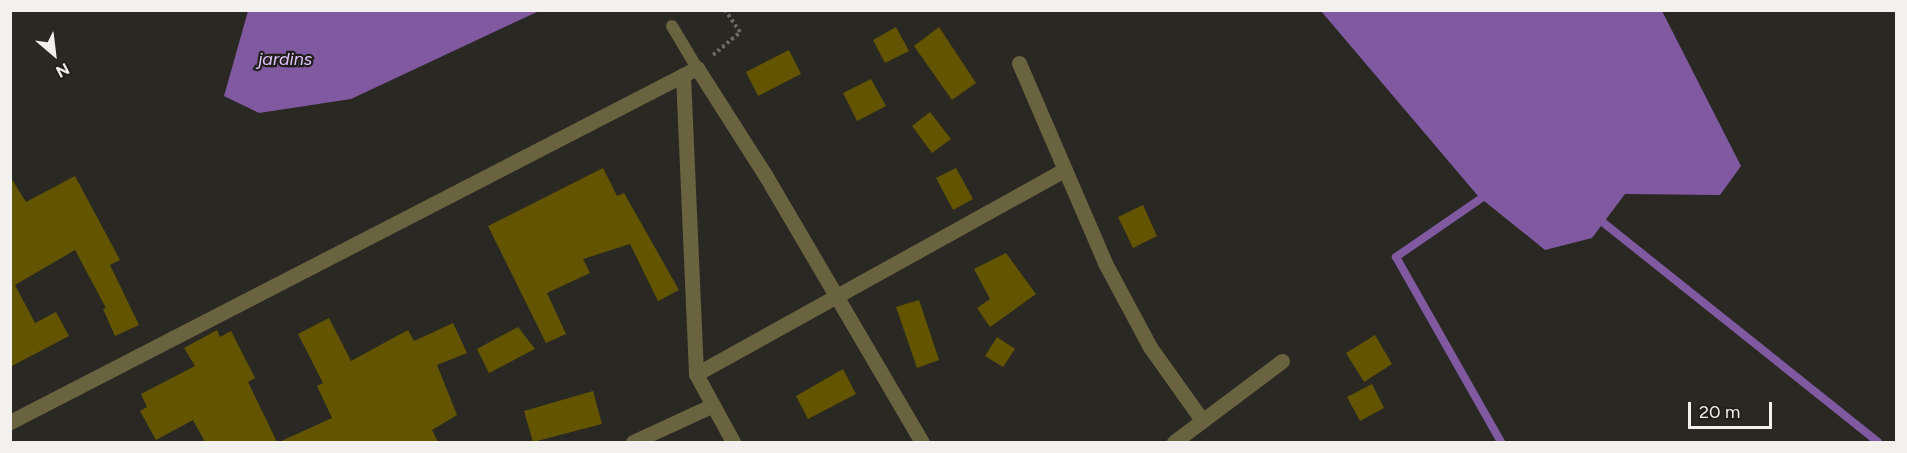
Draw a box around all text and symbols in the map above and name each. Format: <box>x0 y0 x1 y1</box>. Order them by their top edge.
north arrow <box>24 24 84 84</box>
water label: jardins <box>258 48 312 70</box>
text: N <box>53 59 73 82</box>
scale bar <box>1691 390 1775 428</box>
text: 20 m <box>1699 401 1740 423</box>

